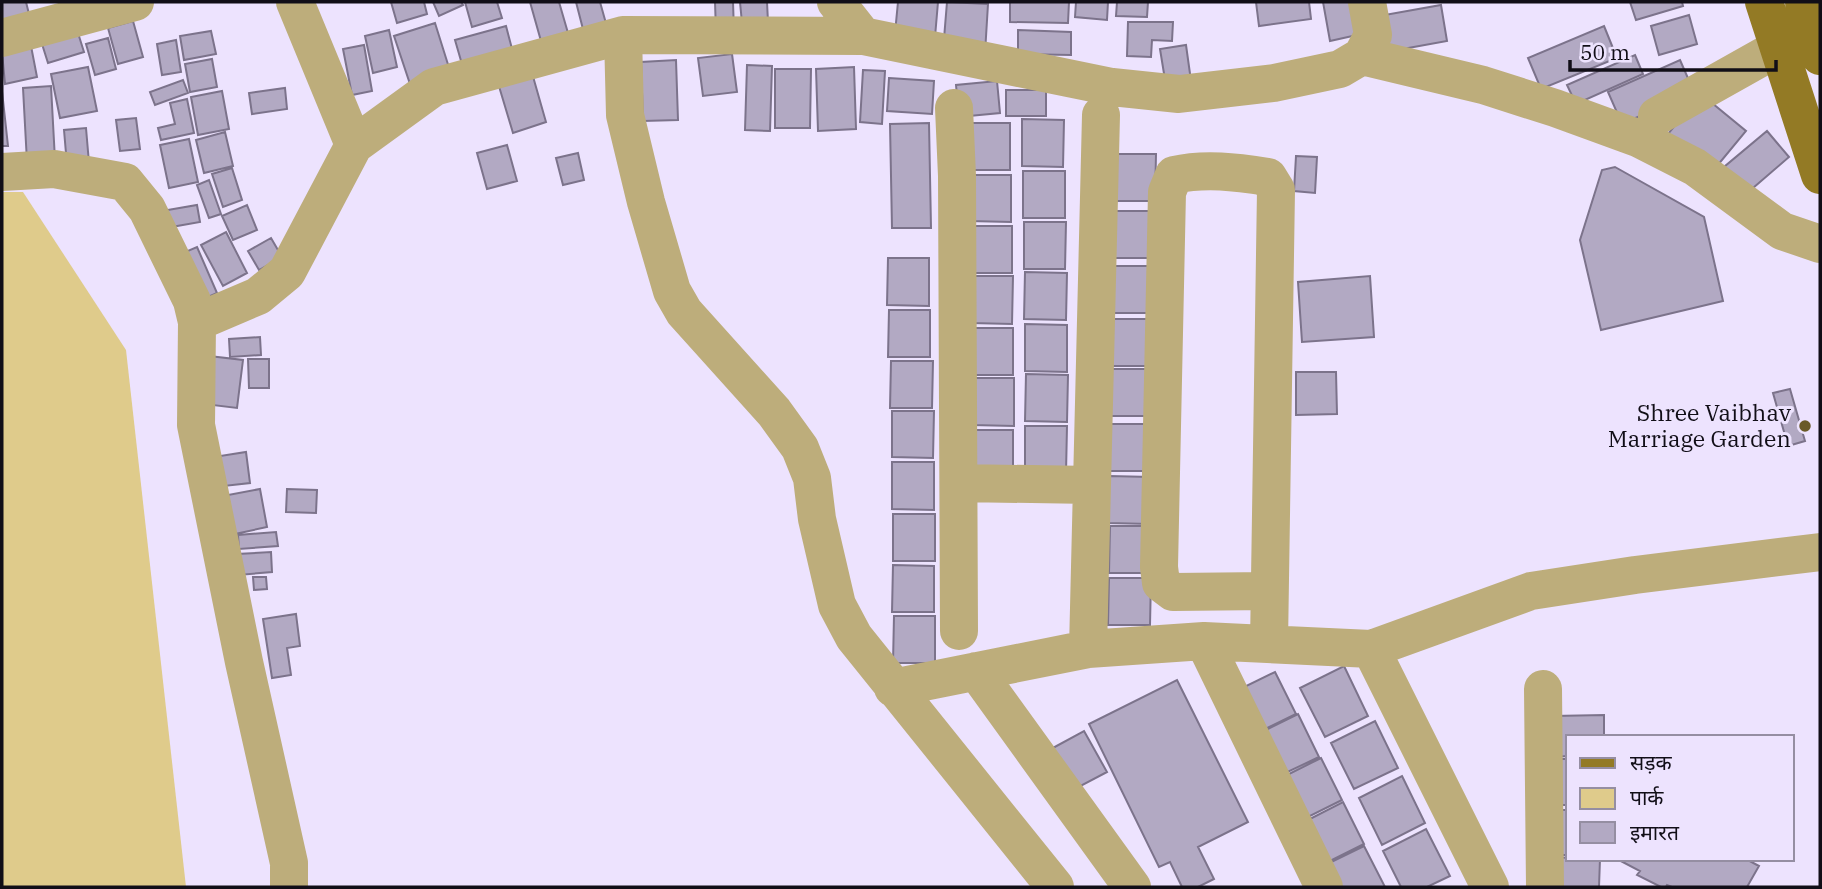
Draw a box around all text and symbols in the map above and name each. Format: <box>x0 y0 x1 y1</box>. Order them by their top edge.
scale bar <box>1570 28 1776 72</box>
text: 50 m <box>1580 38 1630 66</box>
place label: Shree Vaibhav Marriage Garden <box>1608 397 1792 453</box>
marker: Shree Vaibhav Marriage Garden <box>1797 418 1813 434</box>
legend <box>1566 735 1794 861</box>
text: सड़क <box>1630 748 1672 776</box>
text: पार्क <box>1630 783 1664 811</box>
text: इमारत <box>1630 818 1680 846</box>

